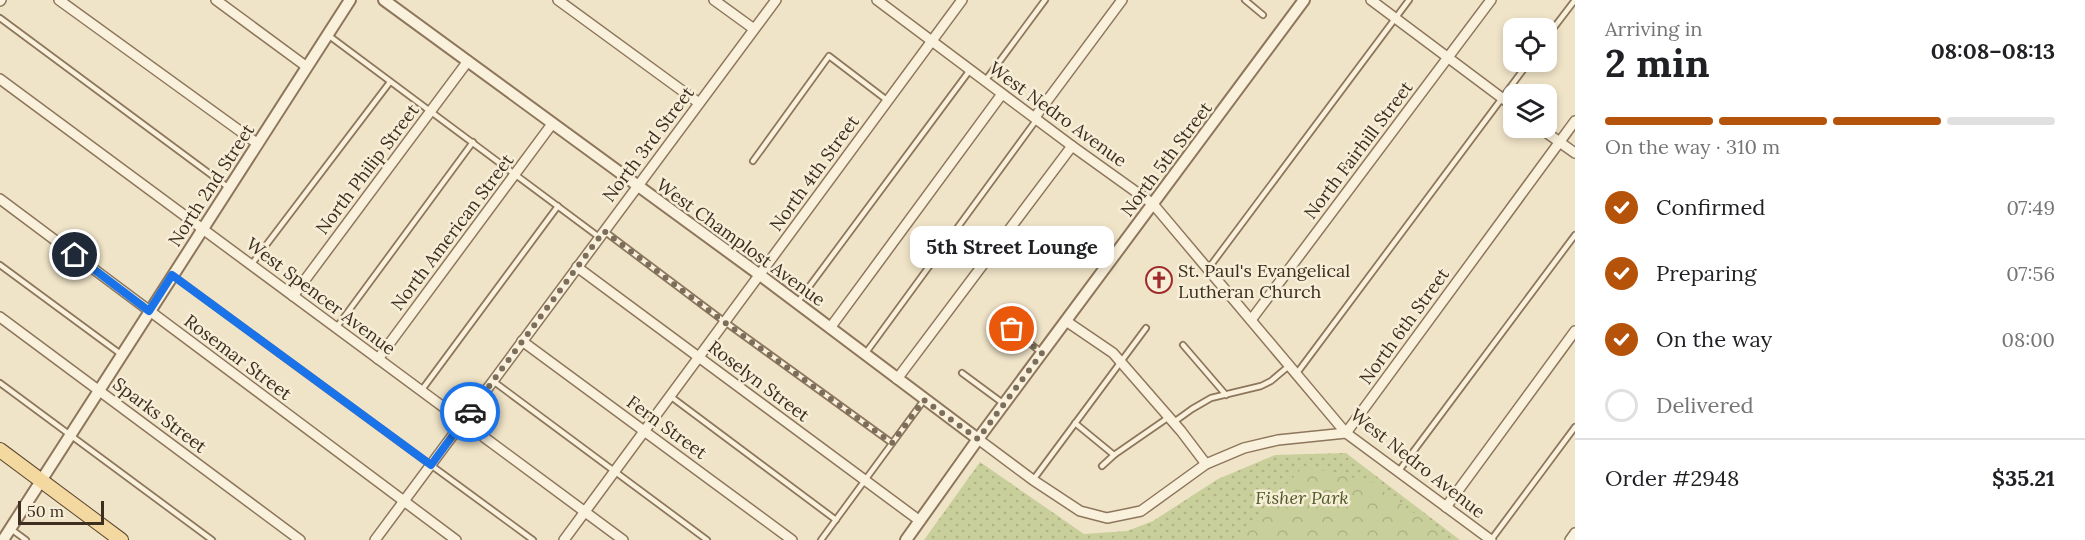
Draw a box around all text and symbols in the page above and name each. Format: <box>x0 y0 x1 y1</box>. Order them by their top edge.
text: Arriving in <box>1605 16 1702 41</box>
map controls <box>1503 18 1557 138</box>
button: locate <box>1503 18 1557 72</box>
text: 08:08–08:13 <box>1931 37 2055 65</box>
text: 2 min <box>1605 38 1710 88</box>
street label: West Nedro Avenue <box>984 56 1132 172</box>
street label: North Fairhill Street <box>1299 76 1417 224</box>
street label: North 3rd Street <box>597 82 699 206</box>
button: layers <box>1503 84 1557 138</box>
street label: North 5th Street <box>1115 97 1217 221</box>
street label: North Philip Street <box>310 99 424 239</box>
street label: North 4th Street <box>764 111 864 235</box>
street label: North 2nd Street <box>163 119 259 251</box>
text: On the way · 310 m <box>1605 134 1780 159</box>
street label: North American Street <box>386 149 518 315</box>
street label: West Champlost Avenue <box>652 173 830 311</box>
icon: check <box>1605 191 1638 224</box>
text: Confirmed <box>1656 193 1765 221</box>
text: 07:49 <box>2006 195 2055 220</box>
callout: 5th Street Lounge <box>910 227 1114 269</box>
pin <box>49 229 100 280</box>
street label: West Spencer Avenue <box>242 232 401 360</box>
text: 5th Street Lounge <box>926 234 1098 259</box>
icon: home <box>58 238 91 271</box>
icon: check <box>1605 257 1638 290</box>
place label: St. Paul's Evangelical Lutheran Church <box>1178 259 1350 303</box>
text: Preparing <box>1656 259 1756 287</box>
text: 07:56 <box>2006 261 2055 286</box>
street label: North 6th Street <box>1354 263 1454 389</box>
church icon: St. Paul's Evangelical Lutheran Church <box>1144 265 1174 295</box>
pin <box>986 303 1037 354</box>
street label: Rosemar Street <box>180 309 296 405</box>
icon: bag <box>995 312 1028 345</box>
icon: check <box>1605 323 1638 356</box>
text: On the way <box>1656 325 1772 353</box>
text: 08:00 <box>2002 327 2055 352</box>
street label: Roselyn Street <box>704 335 814 427</box>
street label: Sparks Street <box>109 372 212 458</box>
courier <box>440 382 500 442</box>
street label: Fern Street <box>622 390 712 464</box>
text: Delivered <box>1656 391 1754 419</box>
icon: car <box>454 396 487 429</box>
street label: West Nedro Avenue <box>1346 403 1490 523</box>
text: Order #2948 <box>1605 464 1739 492</box>
text: $35.21 <box>1992 464 2055 492</box>
park label: Fisher Park <box>1255 486 1349 509</box>
scale bar <box>18 498 104 526</box>
text: 50 m <box>27 501 64 521</box>

